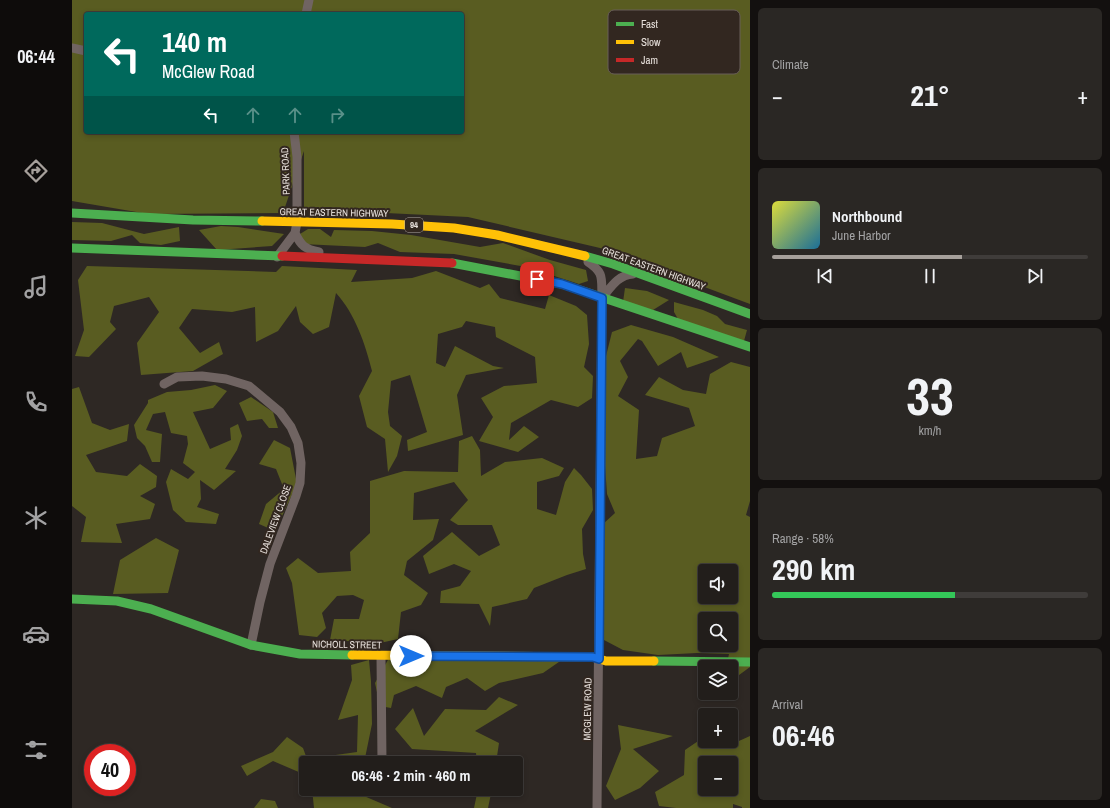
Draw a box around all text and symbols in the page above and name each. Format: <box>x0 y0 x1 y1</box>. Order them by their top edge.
legend <box>608 10 740 74</box>
text: Fast <box>641 17 659 31</box>
text: 140 m <box>162 23 227 61</box>
icon: left <box>96 28 148 80</box>
text: Slow <box>641 35 661 49</box>
text: 06:44 <box>17 44 55 69</box>
text: Jam <box>641 53 658 67</box>
text: Climate <box>772 56 809 73</box>
text: McGlew Road <box>162 59 255 84</box>
text: 21° <box>910 75 950 115</box>
text: − <box>772 81 783 111</box>
text: + <box>1077 81 1088 111</box>
icon: left <box>200 104 222 126</box>
icon: ahead <box>242 104 264 126</box>
icon: ahead <box>284 104 306 126</box>
icon: right <box>326 104 348 126</box>
street label: PARK ROAD <box>278 147 293 195</box>
icon: directions <box>22 157 50 185</box>
street label: GREAT EASTERN HIGHWAY <box>279 205 389 220</box>
text: Northbound <box>832 206 902 227</box>
road number: 94 <box>405 218 423 232</box>
text: June Harbor <box>832 227 891 244</box>
street label: GREAT EASTERN HIGHWAY <box>600 244 708 293</box>
pin <box>520 262 554 296</box>
icon: previous <box>814 265 836 287</box>
icon: pause <box>919 265 941 287</box>
icon: next <box>1024 265 1046 287</box>
icon: arrive <box>526 268 548 290</box>
icon: music <box>22 273 50 301</box>
text: 33 <box>906 361 954 431</box>
icon: phone <box>22 388 50 416</box>
text: km/h <box>918 422 942 439</box>
street label: DALEVIEW CLOSE <box>257 483 294 555</box>
icon: climate <box>22 504 50 532</box>
text: Range · 58% <box>772 530 834 547</box>
text: 290 km <box>772 549 855 589</box>
map controls <box>698 564 738 796</box>
button: sound <box>698 564 738 604</box>
button: search <box>698 612 738 652</box>
icon: car <box>22 620 50 648</box>
position arrow <box>390 635 432 677</box>
street label: NICHOLL STREET <box>312 637 382 652</box>
button: layers <box>698 660 738 700</box>
street label: MCGLEW ROAD <box>580 677 595 741</box>
text: Arrival <box>772 696 803 713</box>
button: + <box>698 708 738 748</box>
text: 06:46 <box>772 715 835 755</box>
icon: filters <box>22 736 50 764</box>
speed limit sign: 40 <box>84 744 136 796</box>
button: − <box>698 756 738 796</box>
text: 06:46 · 2 min · 460 m <box>352 765 470 786</box>

